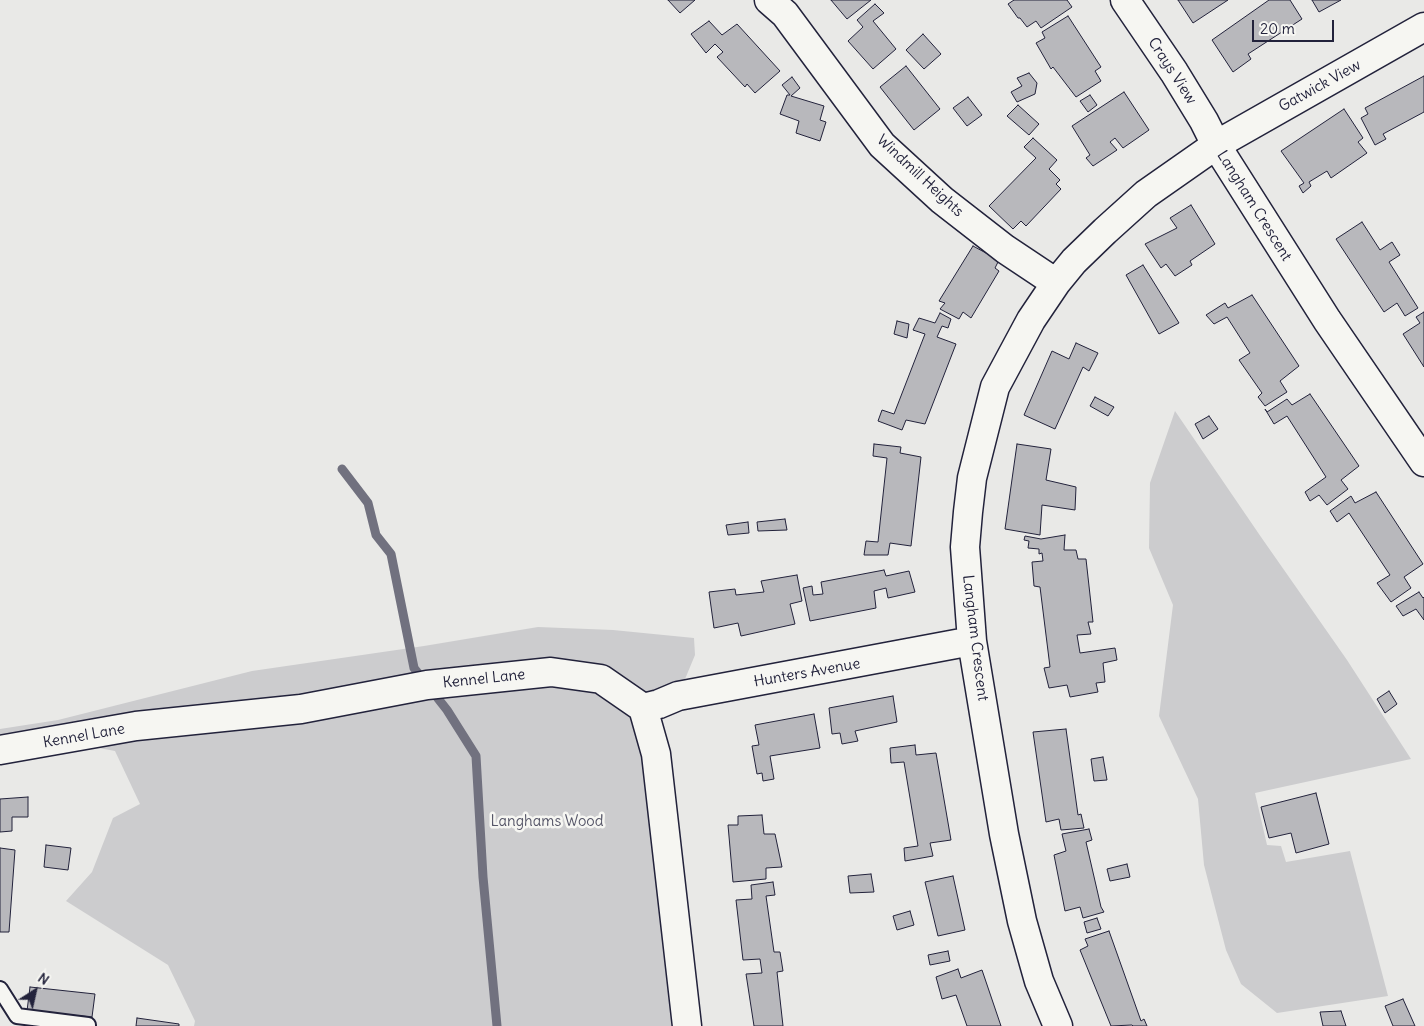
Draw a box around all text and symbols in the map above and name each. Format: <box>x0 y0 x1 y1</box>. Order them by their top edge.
scale bar <box>1254 10 1336 42</box>
text: 20 m <box>1260 19 1295 38</box>
street label: Crays View <box>1144 34 1200 108</box>
street label: Gatwick View <box>1276 56 1364 116</box>
street label: Windmill Heights <box>873 131 967 221</box>
street label: Langham Crescent <box>1213 147 1295 265</box>
street label: Langham Crescent <box>958 574 992 702</box>
street label: Hunters Avenue <box>752 655 862 691</box>
street label: Kennel Lane <box>442 666 526 692</box>
street label: Kennel Lane <box>42 720 126 752</box>
park label: Langhams Wood <box>490 813 604 831</box>
north arrow <box>10 966 60 1016</box>
text: N <box>34 969 53 989</box>

